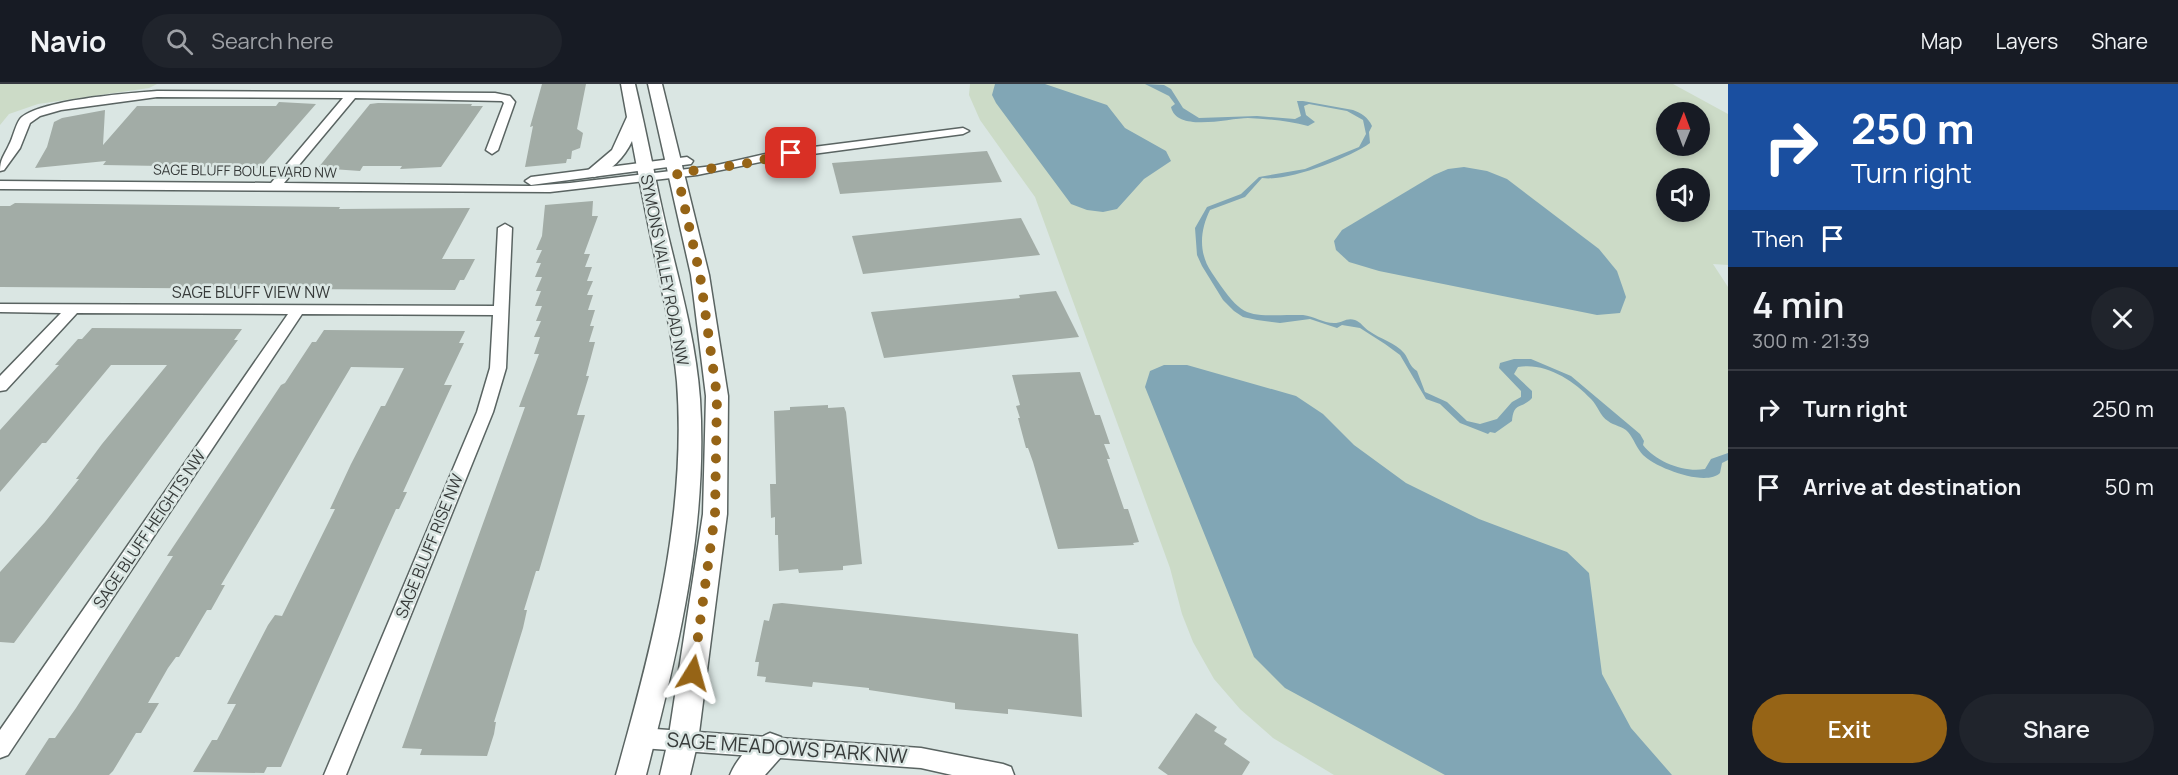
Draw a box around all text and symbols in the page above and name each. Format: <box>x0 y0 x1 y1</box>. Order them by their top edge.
search box <box>142 14 562 68</box>
text: Navio <box>30 22 106 60</box>
icon: search <box>163 25 196 58</box>
text: Search here <box>211 26 334 56</box>
text: Map <box>1921 27 1962 55</box>
text: Layers <box>1995 27 2058 55</box>
text: Share <box>2091 27 2148 55</box>
text: 250 m <box>1851 99 1974 157</box>
north arrow <box>1656 102 1710 156</box>
map controls <box>1656 102 1710 222</box>
icon: right <box>1752 108 1830 186</box>
pin <box>765 127 816 178</box>
icon: arrive <box>774 136 807 169</box>
text: Turn right <box>1851 154 1972 191</box>
street label: SAGE BLUFF BOULEVARD NW <box>153 159 337 182</box>
button: sound <box>1656 168 1710 222</box>
street label: SYMONS VALLEY ROAD NW <box>636 173 694 367</box>
icon: arrive <box>1816 222 1849 255</box>
text: Then <box>1752 224 1804 254</box>
text: 4 min <box>1752 280 1844 329</box>
street label: SAGE BLUFF VIEW NW <box>172 281 330 303</box>
button: close <box>2091 287 2154 350</box>
text: 300 m · 21:39 <box>1752 327 1870 354</box>
icon: right <box>1752 393 1785 426</box>
text: Turn right <box>1803 394 1908 424</box>
text: 250 m <box>2092 394 2154 424</box>
street label: SAGE BLUFF HEIGHTS NW <box>88 446 210 612</box>
street label: SAGE BLUFF RISE NW <box>390 471 468 621</box>
icon: arrive <box>1752 471 1785 504</box>
text: Arrive at destination <box>1803 472 2021 502</box>
text: 50 m <box>2105 472 2154 502</box>
position arrow <box>661 641 725 705</box>
button: Exit <box>1752 694 1947 763</box>
button: Share <box>1959 694 2154 763</box>
street label: SAGE MEADOWS PARK NW <box>666 726 909 769</box>

